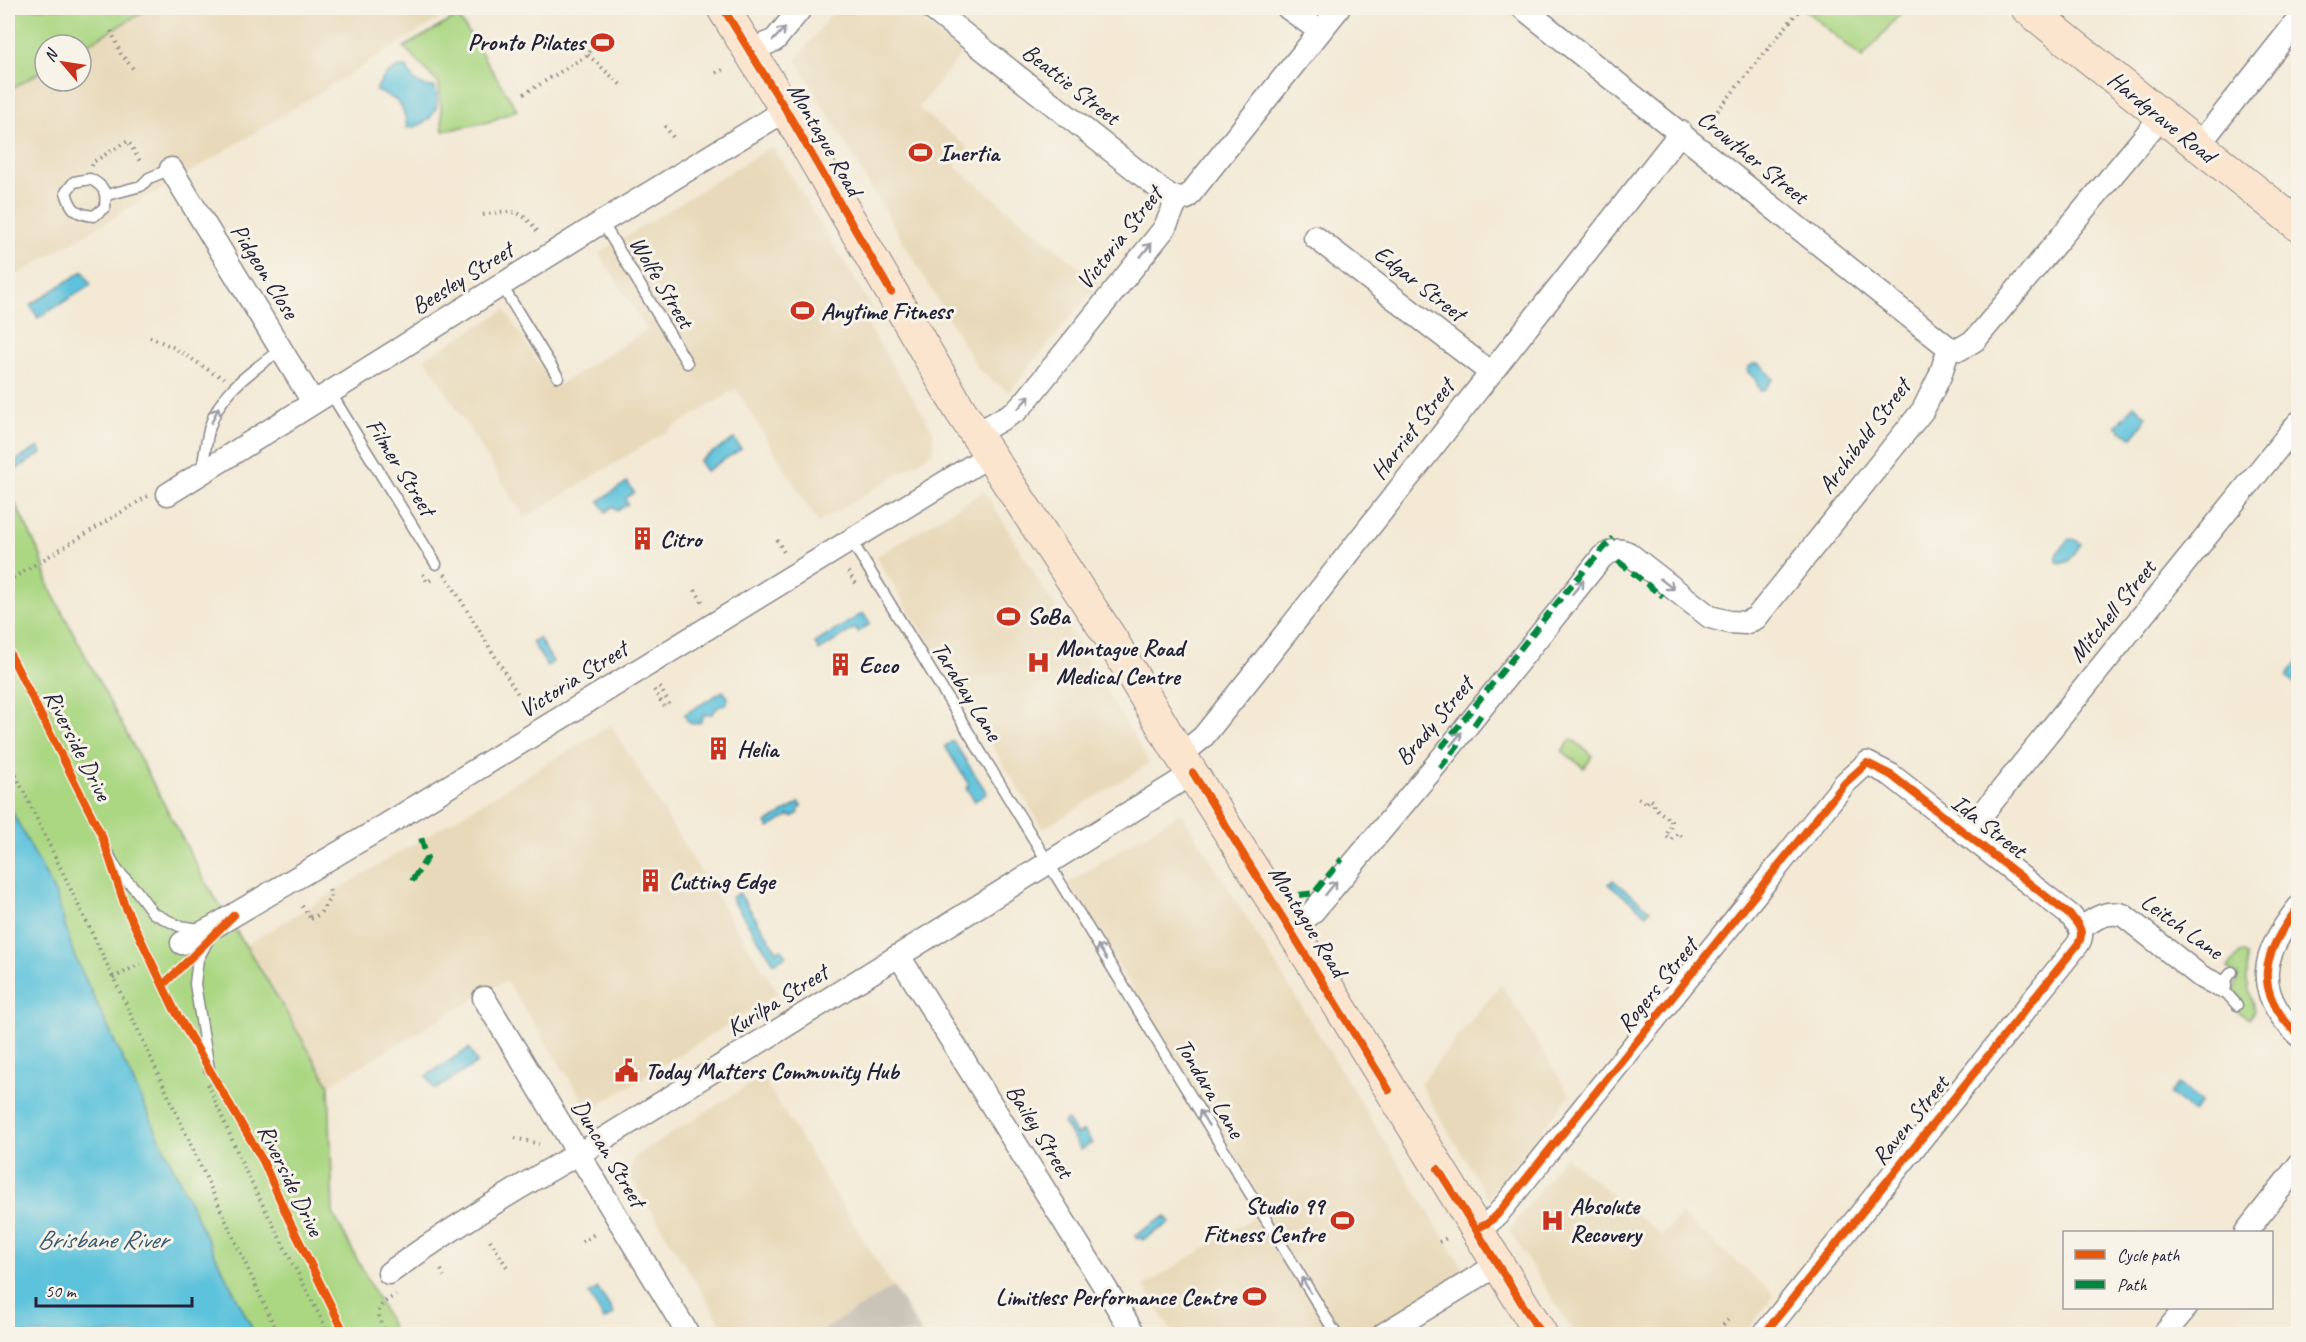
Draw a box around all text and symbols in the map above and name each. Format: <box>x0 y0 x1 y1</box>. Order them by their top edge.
place label: Pronto Pilates <box>468 27 588 57</box>
one-way arrow <box>772 27 786 42</box>
sports icon: Pronto Pilates <box>590 29 616 55</box>
north arrow <box>33 33 93 93</box>
street label: Beattie Street <box>1016 37 1127 133</box>
text: N <box>40 44 63 65</box>
street label: Hardgrave Road <box>2102 64 2225 172</box>
street label: Montague Road <box>781 77 871 204</box>
street label: Crowther Street <box>1692 103 1816 212</box>
place label: Inertia <box>939 138 1001 168</box>
sports icon: Inertia <box>908 140 934 166</box>
street label: Victoria Street <box>1069 178 1171 296</box>
street label: Pidgeon Close <box>224 218 307 326</box>
street label: Wolfe Street <box>623 230 702 335</box>
street label: Beesley Street <box>406 233 521 321</box>
street label: Edgar Street <box>1368 238 1474 330</box>
one-way arrow <box>1139 243 1153 258</box>
place label: Anytime Fitness <box>821 296 955 326</box>
sports icon: Anytime Fitness <box>790 298 816 324</box>
street label: Harriet Street <box>1363 370 1463 485</box>
street label: Archibald Street <box>1811 370 1919 499</box>
one-way arrow <box>1017 395 1031 410</box>
one-way arrow <box>209 407 221 425</box>
street label: Filmer Street <box>359 413 444 524</box>
place label: Citro <box>660 524 704 554</box>
building icon: Citro <box>629 526 655 552</box>
street label: Mitchell Street <box>2062 552 2164 668</box>
one-way arrow <box>1659 578 1675 591</box>
one-way arrow <box>1572 579 1585 595</box>
place label: SoBa <box>1027 601 1072 631</box>
sports icon: SoBa <box>996 603 1022 629</box>
street label: Victoria Street <box>513 632 636 724</box>
place label: Montague Road Medical Centre <box>1056 633 1188 691</box>
street label: Tarabay Lane <box>925 636 1010 748</box>
hospital icon: Montague Road Medical Centre <box>1025 649 1051 675</box>
place label: Ecco <box>859 650 900 680</box>
building icon: Ecco <box>828 652 854 678</box>
street label: Brady Street <box>1388 668 1482 772</box>
street label: Riverside Drive <box>37 685 120 807</box>
one-way arrow <box>1450 731 1463 747</box>
place label: Helia <box>737 734 780 764</box>
building icon: Helia <box>706 736 732 762</box>
street label: Ida Street <box>1946 787 2034 866</box>
street label: Montague Road <box>1262 860 1356 985</box>
place label: Cutting Edge <box>669 866 776 896</box>
building icon: Cutting Edge <box>638 868 664 894</box>
one-way arrow <box>1325 880 1338 896</box>
street label: Leitch Lane <box>2135 886 2231 967</box>
street label: Rogers Street <box>1610 930 1706 1038</box>
one-way arrow <box>1095 944 1107 961</box>
street label: Kurilpa Street <box>721 956 836 1043</box>
street label: Tondara Lane <box>1169 1033 1253 1145</box>
place label: Today Matters Community Hub <box>645 1056 901 1086</box>
public building icon: Today Matters Community Hub <box>614 1058 640 1084</box>
street label: Raven Street <box>1865 1067 1957 1171</box>
street label: Bailey Street <box>999 1078 1082 1185</box>
street label: Duncan Street <box>565 1094 654 1215</box>
one-way arrow <box>1197 1110 1209 1127</box>
street label: Riverside Drive <box>251 1119 332 1243</box>
place label: Studio 99 Fitness Centre <box>1203 1191 1326 1249</box>
place label: Absolute Recovery <box>1570 1191 1644 1249</box>
sports icon: Studio 99 Fitness Centre <box>1329 1207 1355 1233</box>
hospital icon: Absolute Recovery <box>1539 1207 1565 1233</box>
water label: Brisbane River <box>37 1223 172 1256</box>
legend <box>2063 1231 2273 1309</box>
text: Cycle path <box>2117 1244 2180 1266</box>
scale bar <box>36 1270 192 1308</box>
text: Path <box>2117 1274 2147 1296</box>
one-way arrow <box>1299 1276 1312 1293</box>
text: 50 m <box>45 1280 78 1302</box>
place label: Limitless Performance Centre <box>995 1282 1238 1312</box>
sports icon: Limitless Performance Centre <box>1241 1284 1267 1310</box>

